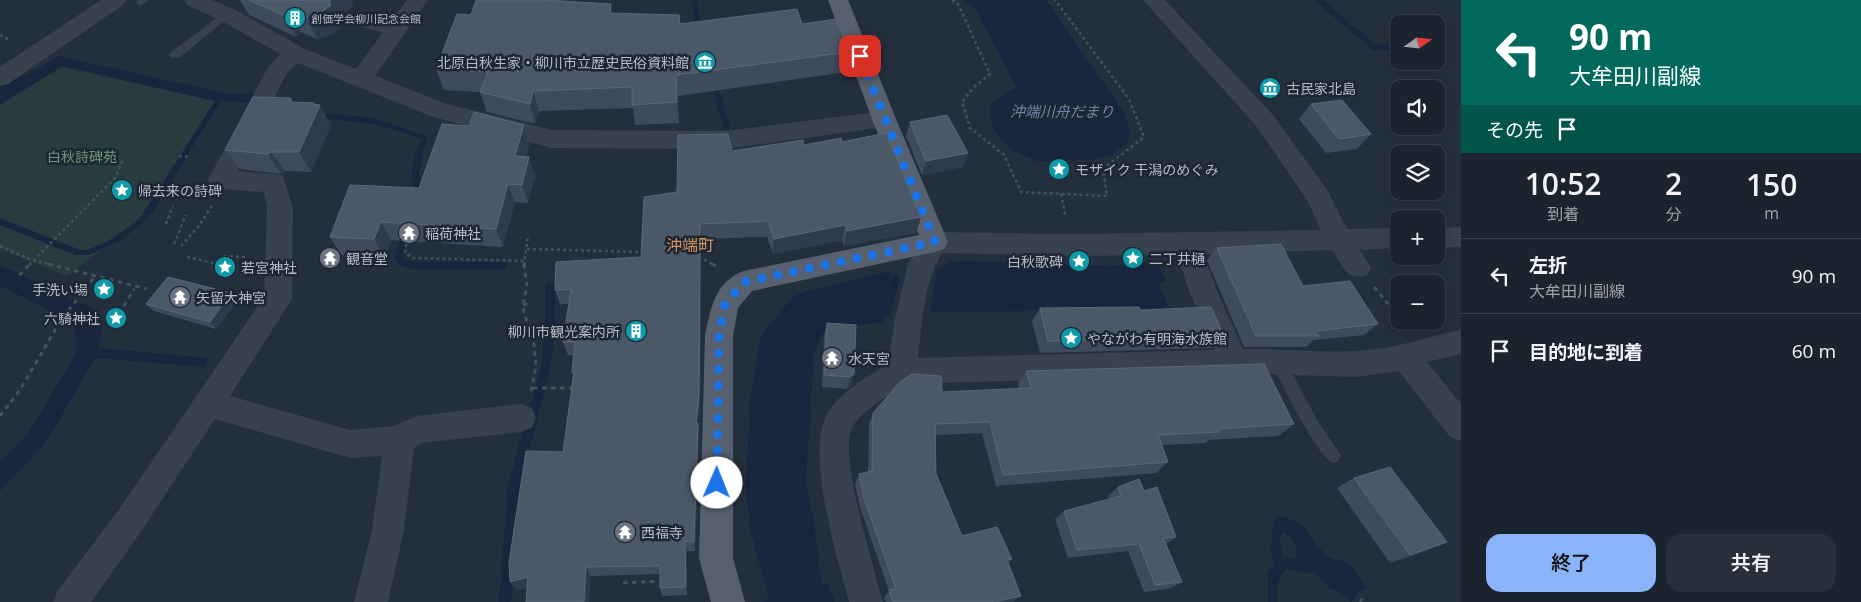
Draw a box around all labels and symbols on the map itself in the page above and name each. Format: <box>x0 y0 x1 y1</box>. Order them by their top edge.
building icon: 創価学会柳川記念会館 <box>283 6 307 30</box>
place label: 創価学会柳川記念会館 <box>311 11 421 26</box>
north arrow <box>1390 15 1445 70</box>
pin <box>839 35 881 77</box>
museum icon: 北原白秋生家・柳川市立歴史民俗資料館 <box>693 50 717 74</box>
place label: 北原白秋生家・柳川市立歴史民俗資料館 <box>437 53 689 72</box>
museum icon: 古民家北島 <box>1258 76 1282 100</box>
place label: 古民家北島 <box>1286 79 1356 98</box>
water label: 沖端川舟だまり <box>1010 101 1114 121</box>
park label: 白秋詩碑苑 <box>47 147 117 166</box>
place icon: モザイク 干潟のめぐみ <box>1047 157 1071 181</box>
place label: モザイク 干潟のめぐみ <box>1075 160 1219 179</box>
place icon: 帰去来の詩碑 <box>110 178 134 202</box>
place label: 帰去来の詩碑 <box>138 181 222 200</box>
temple icon: 稲荷神社 <box>397 221 421 245</box>
place label: 稲荷神社 <box>425 224 481 243</box>
district label: 沖端町 <box>666 234 714 256</box>
temple icon: 観音堂 <box>318 246 342 270</box>
place icon: 二丁井樋 <box>1121 246 1145 270</box>
place label: 観音堂 <box>346 249 388 268</box>
place icon: 白秋歌碑 <box>1067 249 1091 273</box>
place label: 二丁井樋 <box>1149 249 1205 268</box>
place label: 白秋歌碑 <box>1007 252 1063 271</box>
place icon: 若宮神社 <box>213 255 237 279</box>
place label: 若宮神社 <box>241 258 297 277</box>
place icon: 手洗い場 <box>92 277 116 301</box>
place label: 手洗い場 <box>32 280 88 299</box>
temple icon: 矢留大神宮 <box>168 285 192 309</box>
place label: 矢留大神宮 <box>196 288 266 307</box>
place icon: 六騎神社 <box>104 306 128 330</box>
place label: 六騎神社 <box>44 309 100 328</box>
building icon: 柳川市観光案内所 <box>624 319 648 343</box>
place label: 柳川市観光案内所 <box>508 322 620 341</box>
place icon: やながわ有明海水族館 <box>1059 326 1083 350</box>
place label: やながわ有明海水族館 <box>1087 329 1227 348</box>
temple icon: 水天宮 <box>820 346 844 370</box>
place label: 水天宮 <box>848 349 890 368</box>
position arrow <box>690 456 742 508</box>
temple icon: 西福寺 <box>613 520 637 544</box>
place label: 西福寺 <box>641 523 683 542</box>

